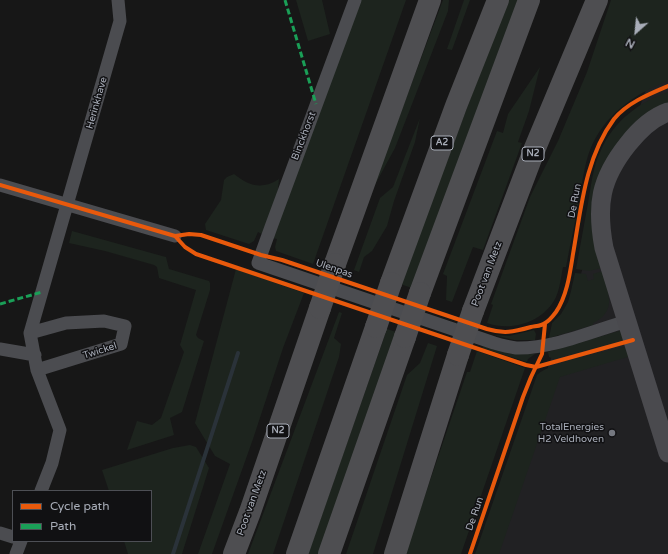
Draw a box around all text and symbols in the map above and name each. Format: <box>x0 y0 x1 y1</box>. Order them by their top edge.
north arrow <box>616 12 656 52</box>
text: N <box>623 35 637 51</box>
street label: Herinkhave <box>84 76 110 130</box>
street label: Binckhorst <box>289 110 319 162</box>
road number: A2 <box>431 136 453 150</box>
road number: N2 <box>522 147 544 161</box>
street label: De Run <box>566 183 584 219</box>
street label: Poot van Metz <box>469 240 505 308</box>
street label: Ulenpas <box>314 257 354 281</box>
street label: Twickel <box>82 340 118 362</box>
place label: TotalEnergies H2 Veldhoven <box>538 421 604 444</box>
road number: N2 <box>267 424 289 438</box>
marker: TotalEnergies H2 Veldhoven <box>607 428 617 438</box>
street label: Poot van Metz <box>235 469 269 537</box>
legend <box>12 490 152 542</box>
street label: De Run <box>464 496 486 532</box>
text: Cycle path <box>50 499 109 513</box>
text: Path <box>50 519 76 533</box>

